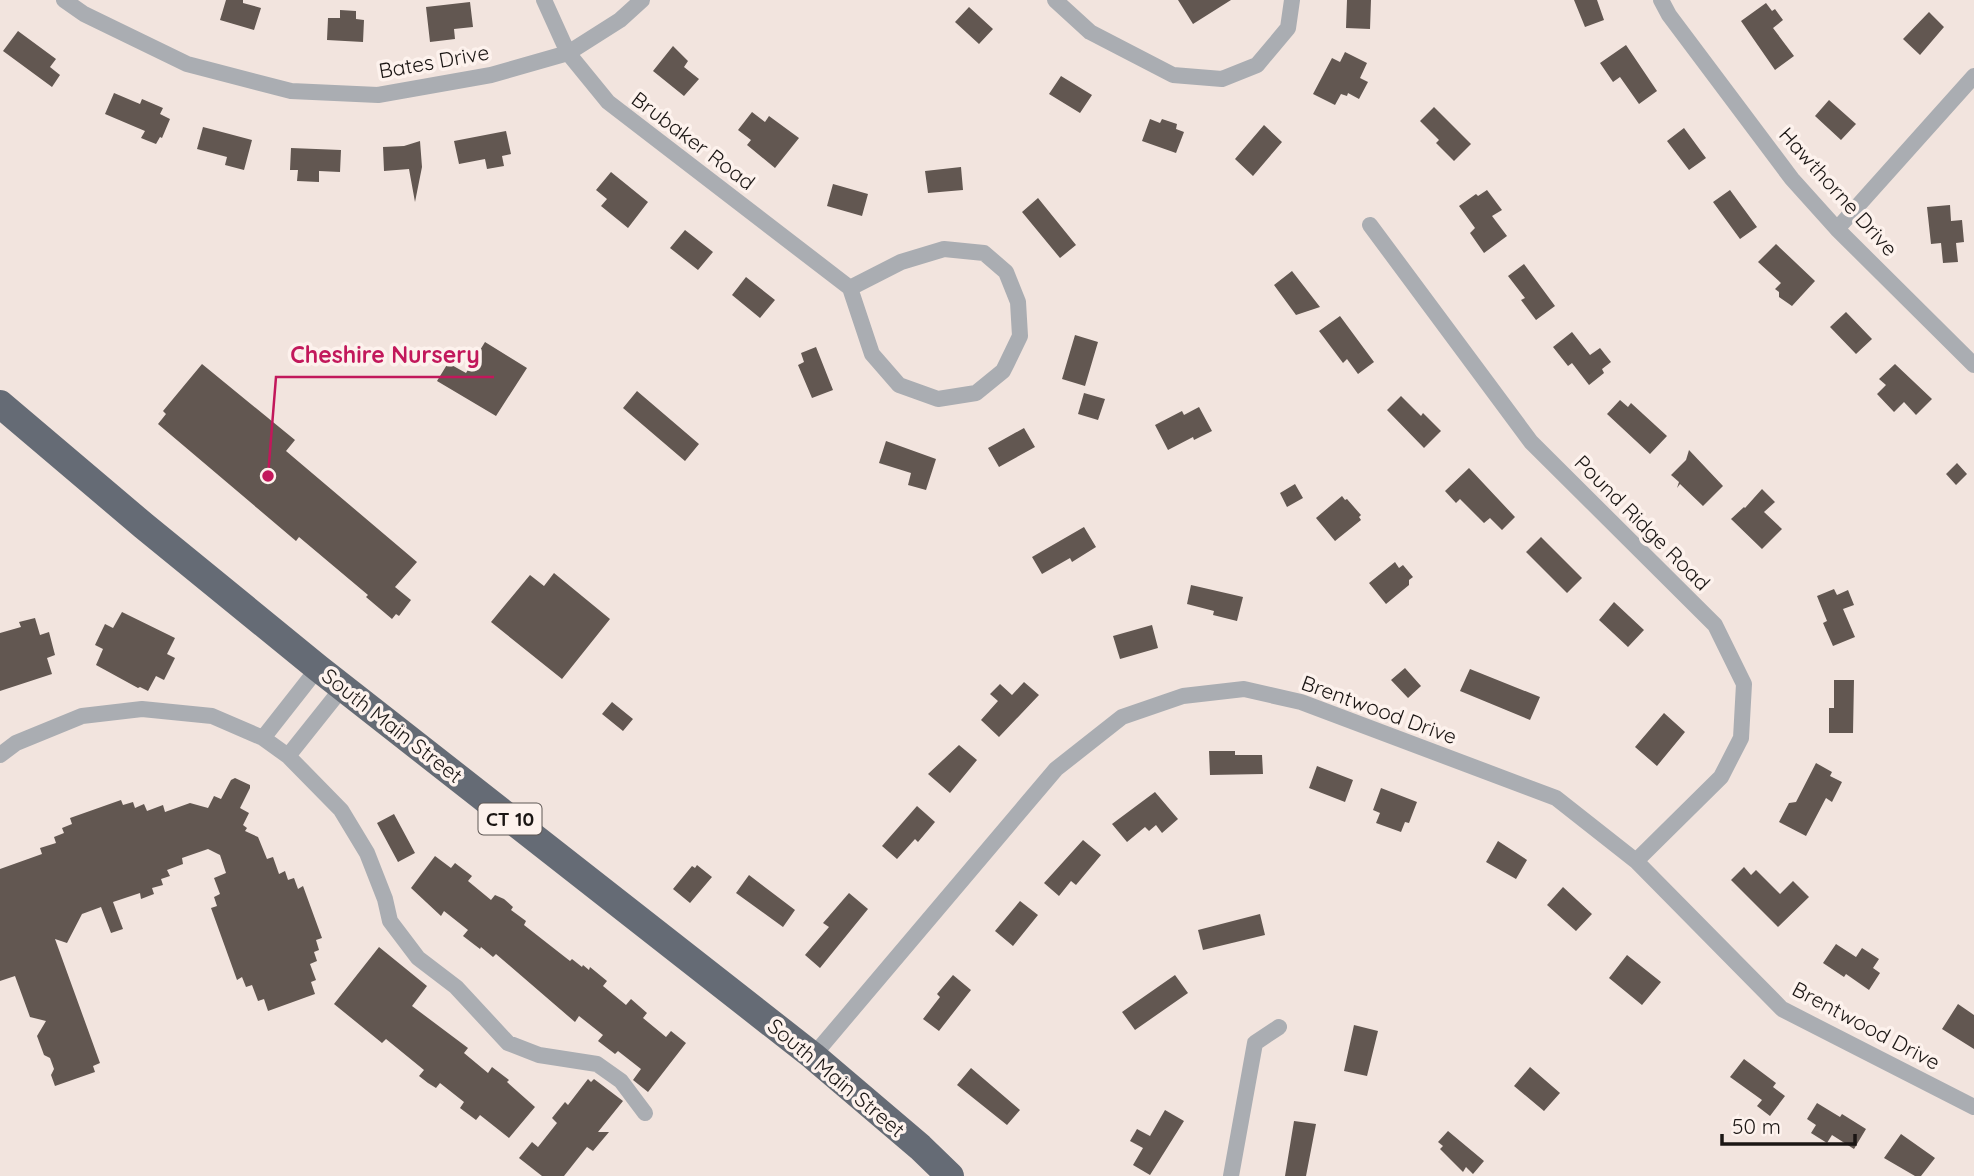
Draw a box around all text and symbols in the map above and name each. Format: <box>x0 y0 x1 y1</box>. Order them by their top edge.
street label: Bates Drive <box>377 39 491 83</box>
street label: Brubaker Road <box>627 85 760 195</box>
street label: Hawthorne Drive <box>1774 121 1903 261</box>
callout: Cheshire Nursery <box>276 333 494 377</box>
text: Cheshire Nursery <box>290 340 480 369</box>
street label: Pound Ridge Road <box>1569 449 1716 596</box>
street label: South Main Street <box>317 662 468 788</box>
street label: Brentwood Drive <box>1298 669 1461 749</box>
road number: CT 10 <box>478 804 542 834</box>
street label: Brentwood Drive <box>1788 975 1945 1075</box>
street label: South Main Street <box>763 1012 911 1142</box>
scale bar <box>1722 1102 1855 1146</box>
text: 50 m <box>1732 1113 1781 1139</box>

